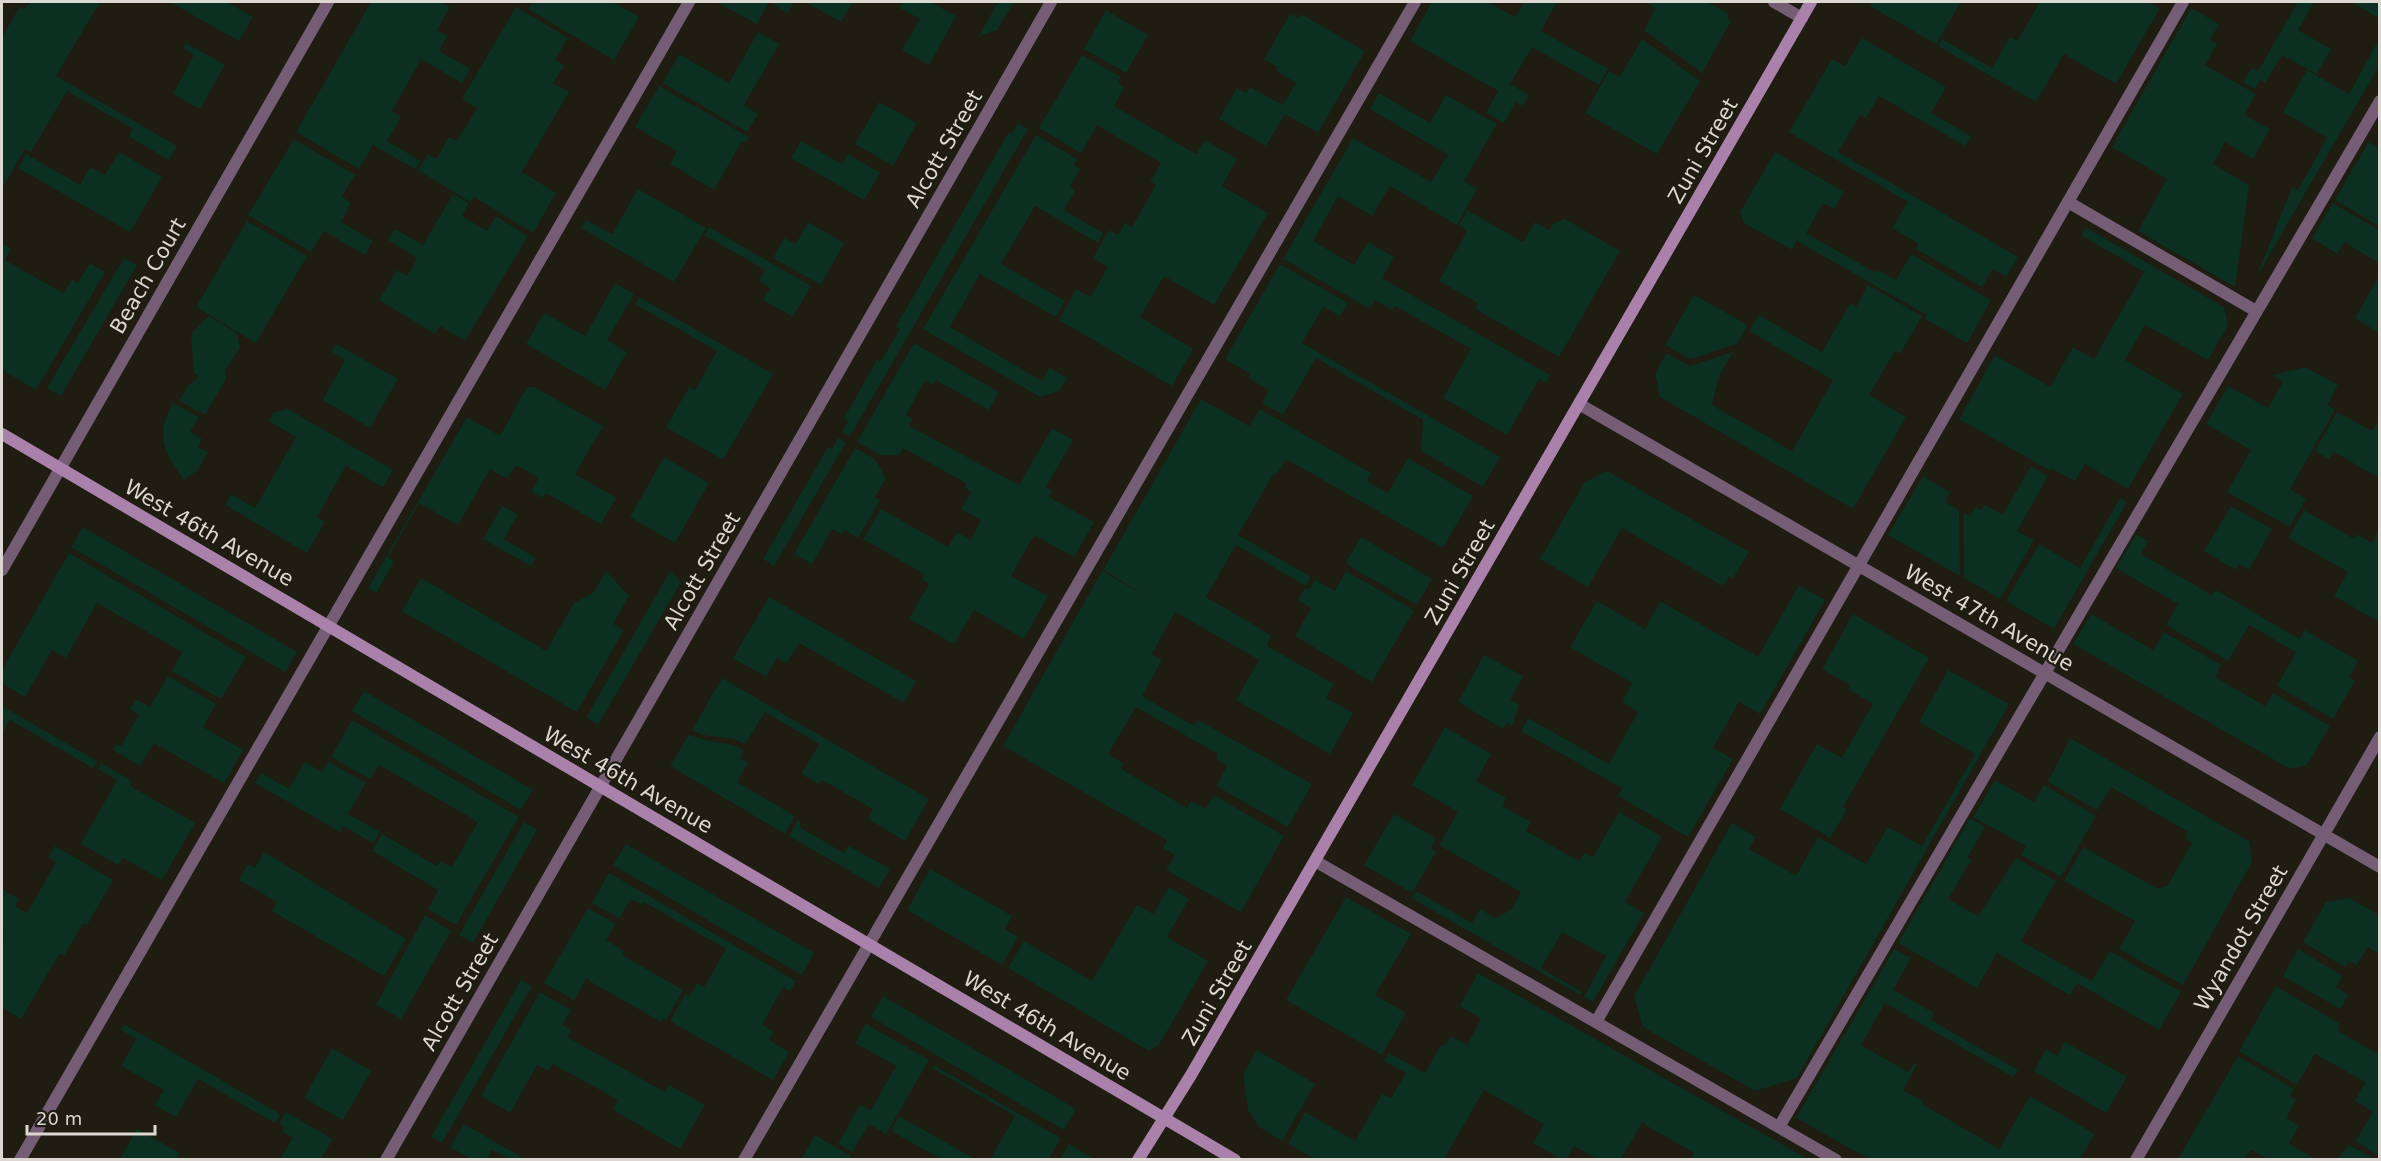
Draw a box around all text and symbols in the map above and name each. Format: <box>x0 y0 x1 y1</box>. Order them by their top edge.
street label: Alcott Street <box>901 86 987 212</box>
street label: Zuni Street <box>1663 94 1743 208</box>
street label: Beach Court <box>105 214 191 338</box>
street label: West 46th Avenue <box>120 475 298 591</box>
street label: Alcott Street <box>659 508 745 634</box>
street label: Zuni Street <box>1420 515 1500 629</box>
street label: West 47th Avenue <box>1900 560 2078 676</box>
street label: West 46th Avenue <box>539 722 717 838</box>
street label: Wyandot Street <box>2190 861 2292 1015</box>
street label: Alcott Street <box>417 929 503 1055</box>
street label: Zuni Street <box>1177 936 1257 1050</box>
street label: West 46th Avenue <box>959 966 1135 1086</box>
scale bar <box>27 1098 154 1136</box>
text: 20 m <box>36 1108 82 1129</box>

